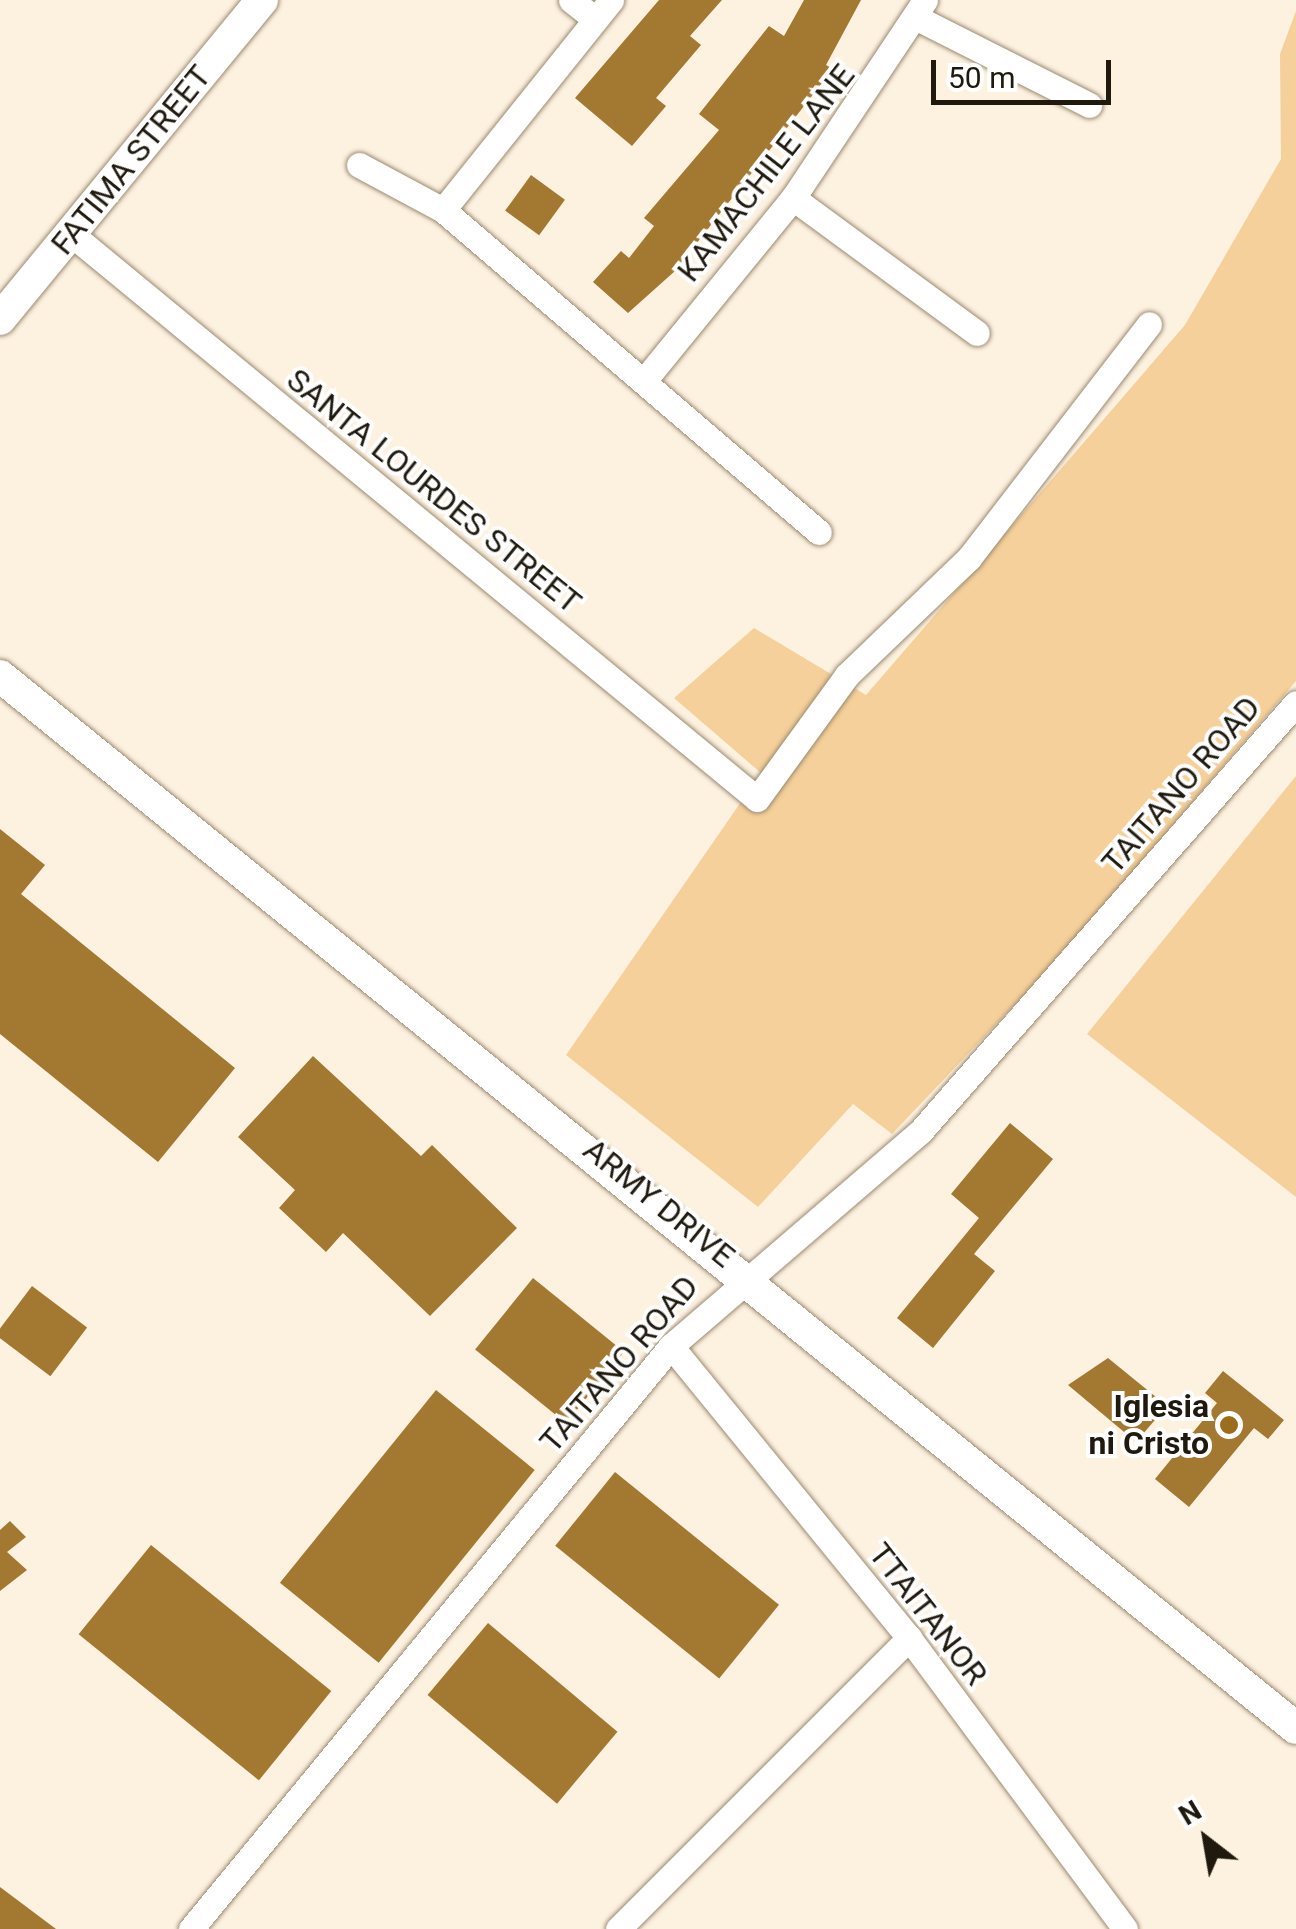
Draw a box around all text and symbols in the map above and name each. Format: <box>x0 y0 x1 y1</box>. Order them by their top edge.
scale bar <box>936 40 1116 102</box>
street label: KAMACHILE LANE <box>669 57 863 289</box>
street label: FATIMA STREET <box>43 58 219 262</box>
text: 50 m <box>948 60 1015 95</box>
street label: SANTA LOURDES STREET <box>279 360 589 622</box>
street label: TAITANO ROAD <box>1094 689 1268 881</box>
street label: ARMY DRIVE <box>576 1130 742 1276</box>
street label: TAITANO ROAD <box>532 1268 706 1460</box>
place label: Iglesia ni Cristo <box>1089 1388 1209 1463</box>
marker: Iglesia ni Cristo <box>1218 1414 1240 1436</box>
street label: TTAITANOR <box>861 1535 995 1693</box>
north arrow <box>1156 1789 1256 1889</box>
text: N <box>1173 1794 1207 1832</box>

